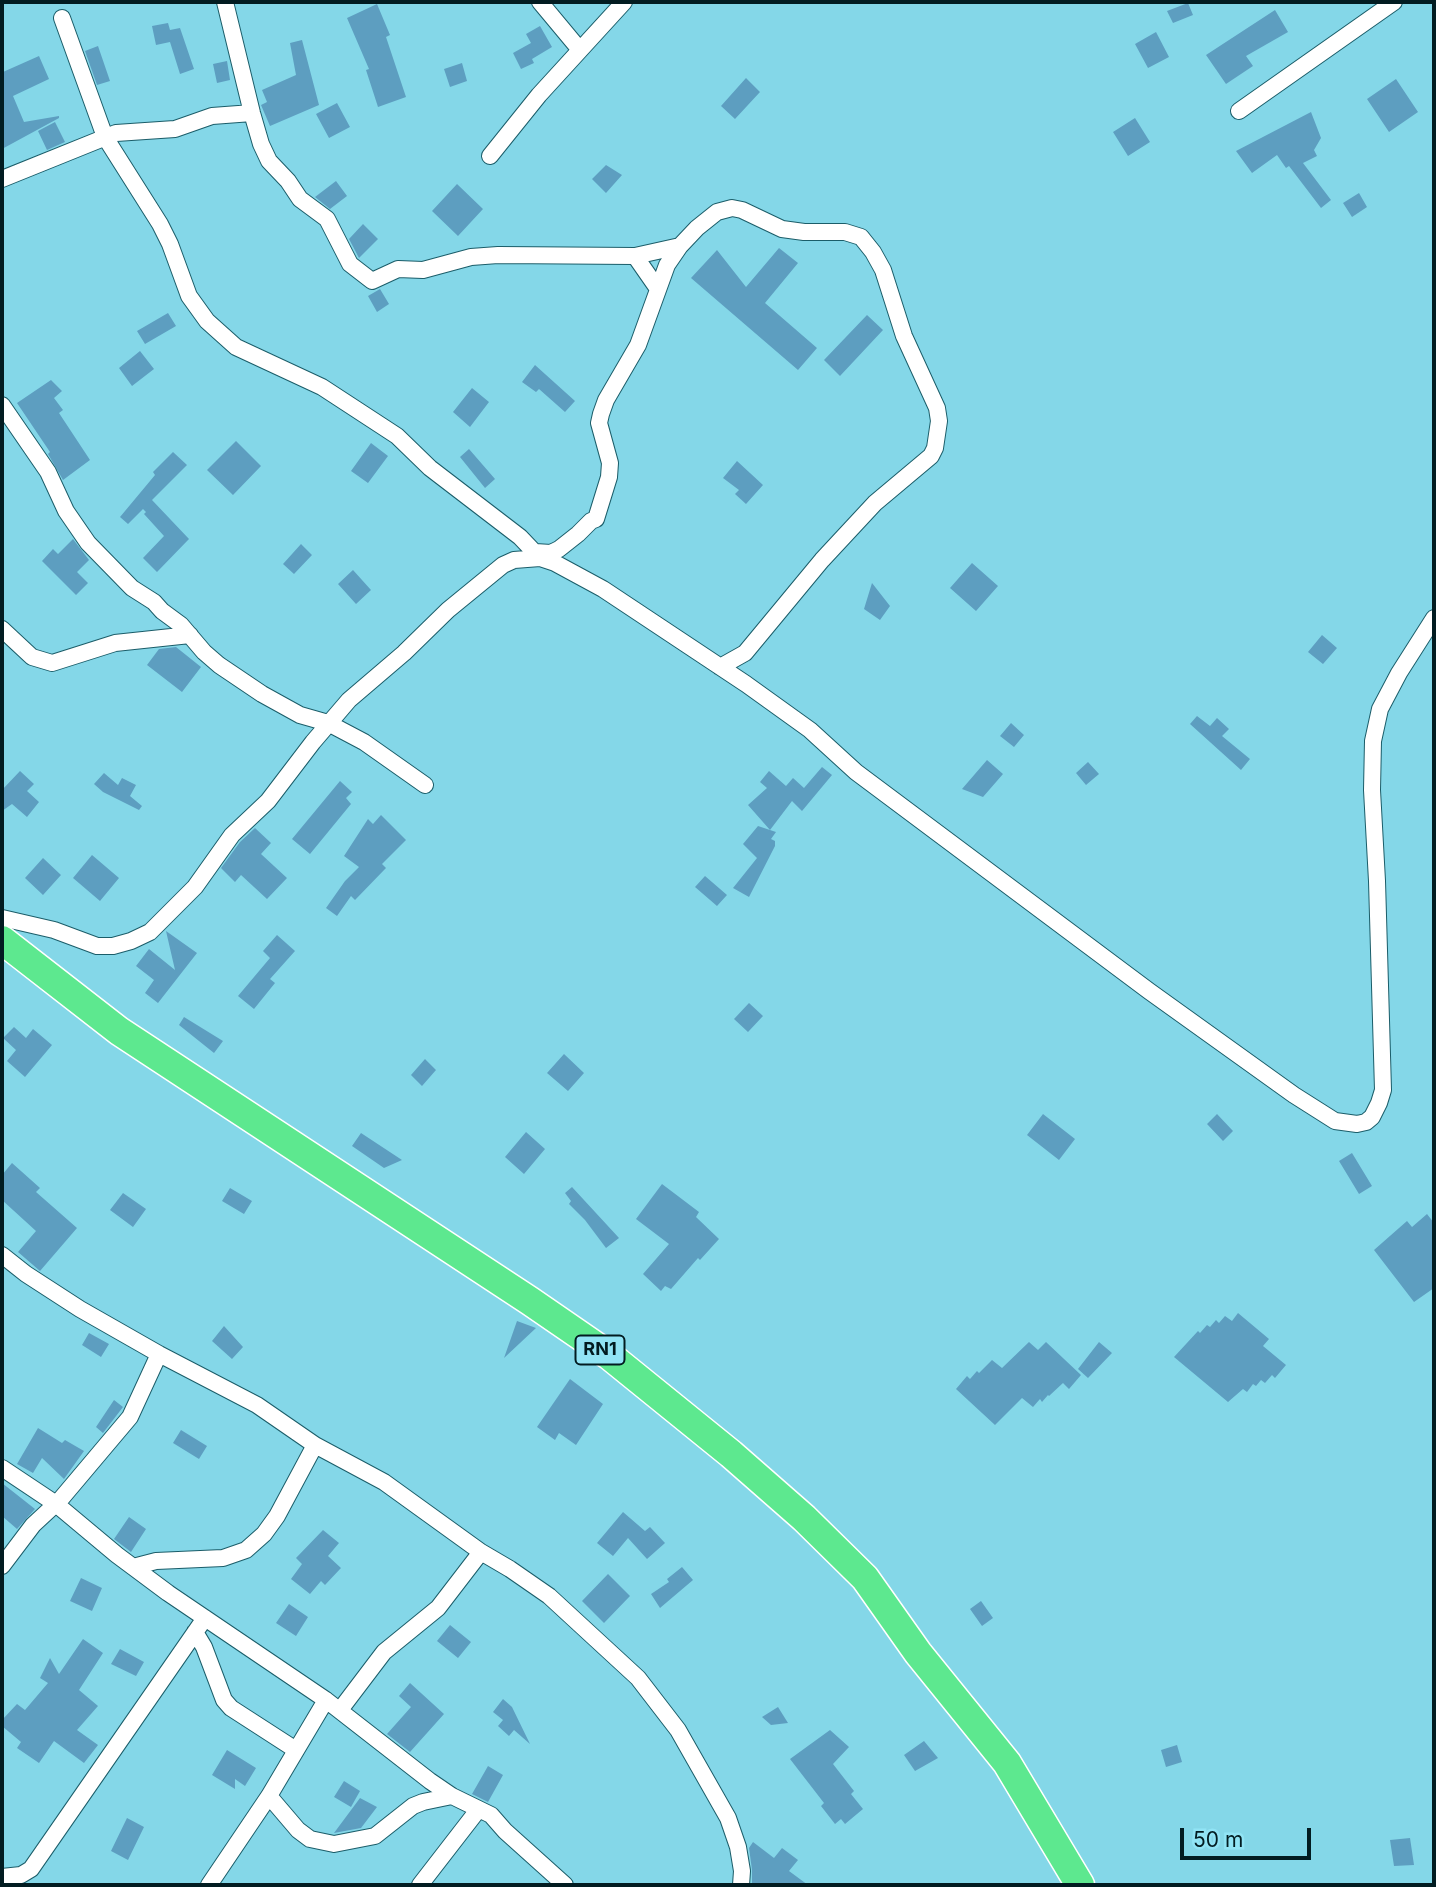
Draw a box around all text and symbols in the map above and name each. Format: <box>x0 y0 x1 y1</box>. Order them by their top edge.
road number: RN1 <box>576 1336 624 1364</box>
scale bar <box>1184 1814 1315 1858</box>
text: 50 m <box>1193 1827 1243 1852</box>

